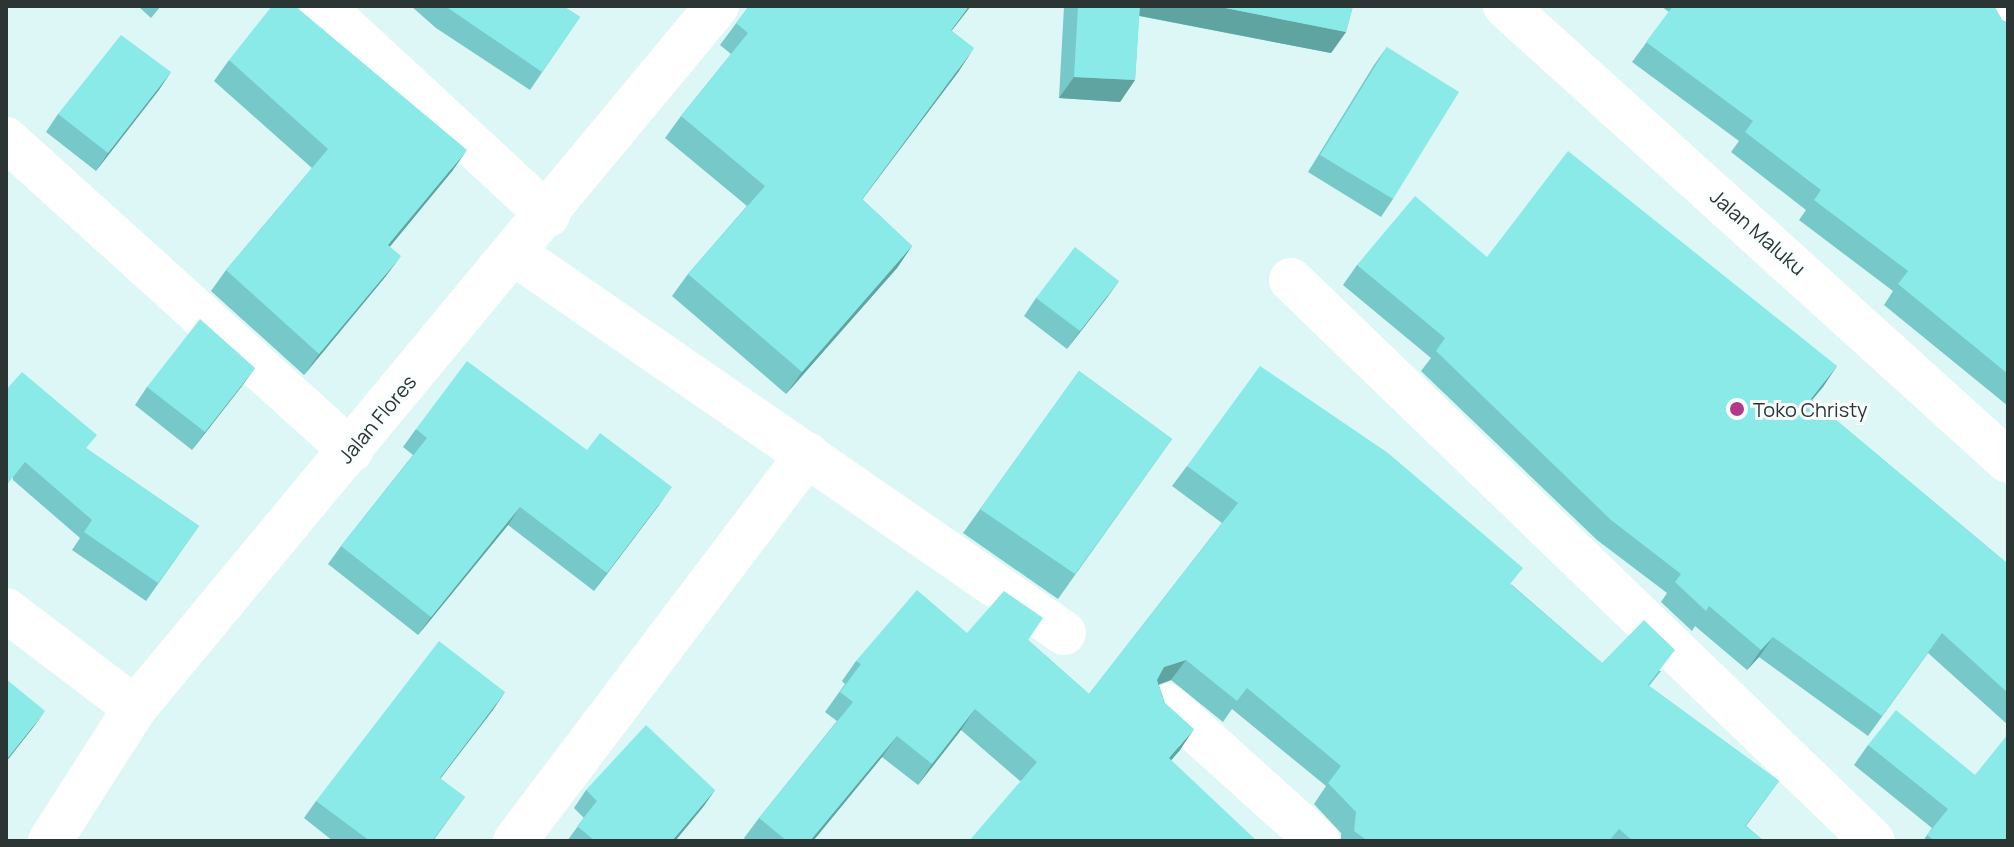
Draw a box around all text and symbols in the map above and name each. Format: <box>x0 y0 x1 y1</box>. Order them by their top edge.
street label: Jalan Maluku <box>1705 184 1811 280</box>
street label: Jalan Flores <box>333 370 421 468</box>
place label: Toko Christy <box>1753 397 1868 421</box>
marker: Toko Christy <box>1728 400 1746 418</box>

